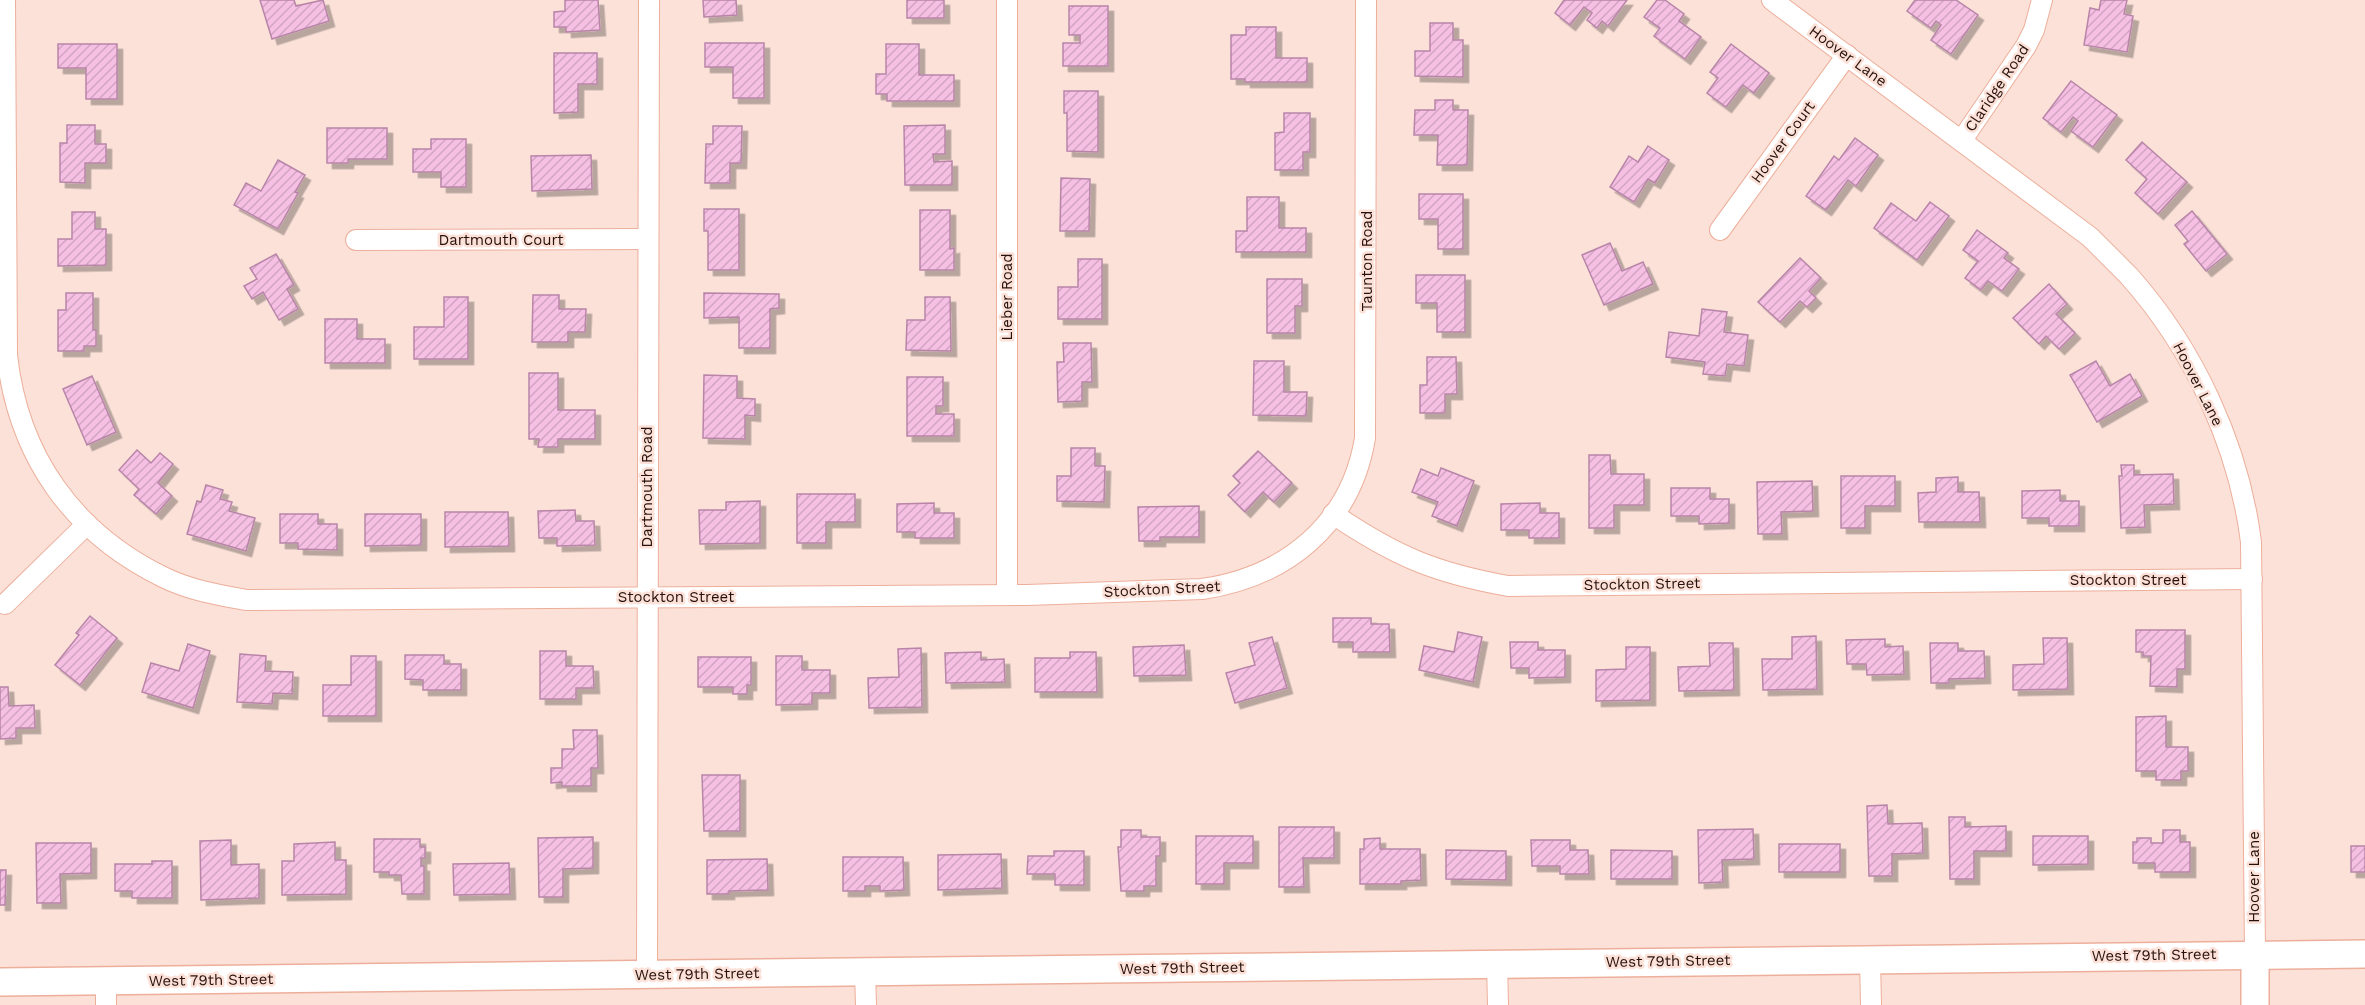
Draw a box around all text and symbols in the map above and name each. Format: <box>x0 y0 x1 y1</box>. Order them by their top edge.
street label: Hoover Lane <box>1806 22 1890 90</box>
street label: Claridge Road <box>1961 41 2033 135</box>
street label: Hoover Court <box>1747 97 1819 186</box>
street label: Taunton Road <box>1358 211 1376 311</box>
street label: Dartmouth Court <box>439 231 564 249</box>
street label: Lieber Road <box>998 253 1016 341</box>
street label: Hoover Lane <box>2169 339 2227 429</box>
street label: Dartmouth Road <box>638 426 656 548</box>
street label: Stockton Street <box>2070 571 2187 589</box>
street label: Stockton Street <box>1584 574 1701 594</box>
street label: Stockton Street <box>1103 577 1221 601</box>
street label: Stockton Street <box>618 588 735 606</box>
street label: Hoover Lane <box>2245 831 2263 923</box>
street label: West 79th Street <box>2091 945 2217 965</box>
street label: West 79th Street <box>1605 951 1731 971</box>
street label: West 79th Street <box>1119 958 1245 978</box>
street label: West 79th Street <box>634 964 760 984</box>
street label: West 79th Street <box>148 970 274 990</box>

